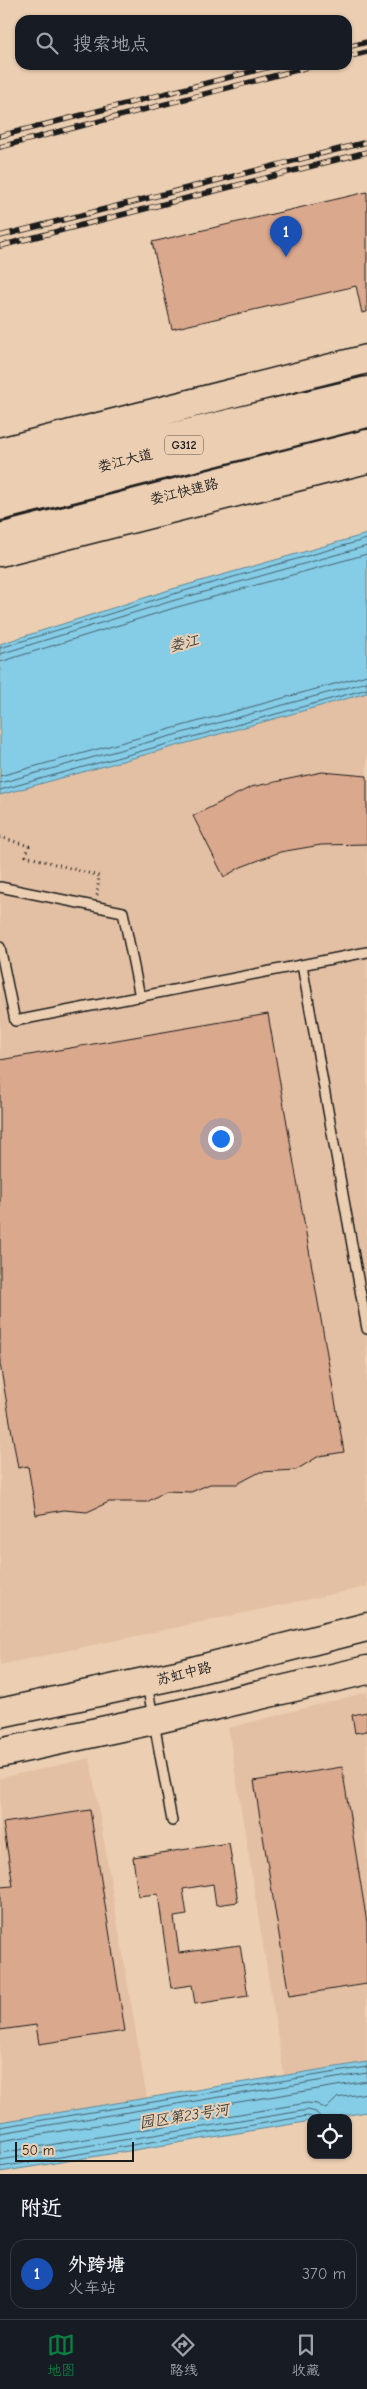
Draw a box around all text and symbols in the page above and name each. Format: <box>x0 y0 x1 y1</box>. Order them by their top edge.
search box <box>15 15 352 70</box>
icon: search <box>33 29 61 57</box>
text: 搜索地点 <box>73 33 149 55</box>
pin: 1 <box>270 216 302 257</box>
road number: G312 <box>165 436 203 454</box>
street label: 娄江大道 <box>96 445 154 476</box>
street label: 娄江快速路 <box>148 475 220 508</box>
water label: 娄江 <box>167 631 202 655</box>
your location <box>208 1126 234 1152</box>
street label: 苏虹中路 <box>155 1658 213 1689</box>
water label: 园区第23号河 <box>138 2100 233 2132</box>
map controls <box>307 2114 352 2159</box>
button: locate <box>307 2114 352 2159</box>
scale bar <box>15 2139 134 2162</box>
text: 50 m <box>22 2142 54 2159</box>
text: 附近 <box>20 2196 62 2220</box>
text: 外跨塘 <box>68 2254 125 2276</box>
text: 1 <box>34 2265 40 2283</box>
text: 370 m <box>302 2265 346 2283</box>
text: 火车站 <box>68 2279 116 2297</box>
tab: 地图 <box>47 2331 75 2379</box>
tab: 路线 <box>169 2331 197 2379</box>
tab: 收藏 <box>292 2331 320 2379</box>

